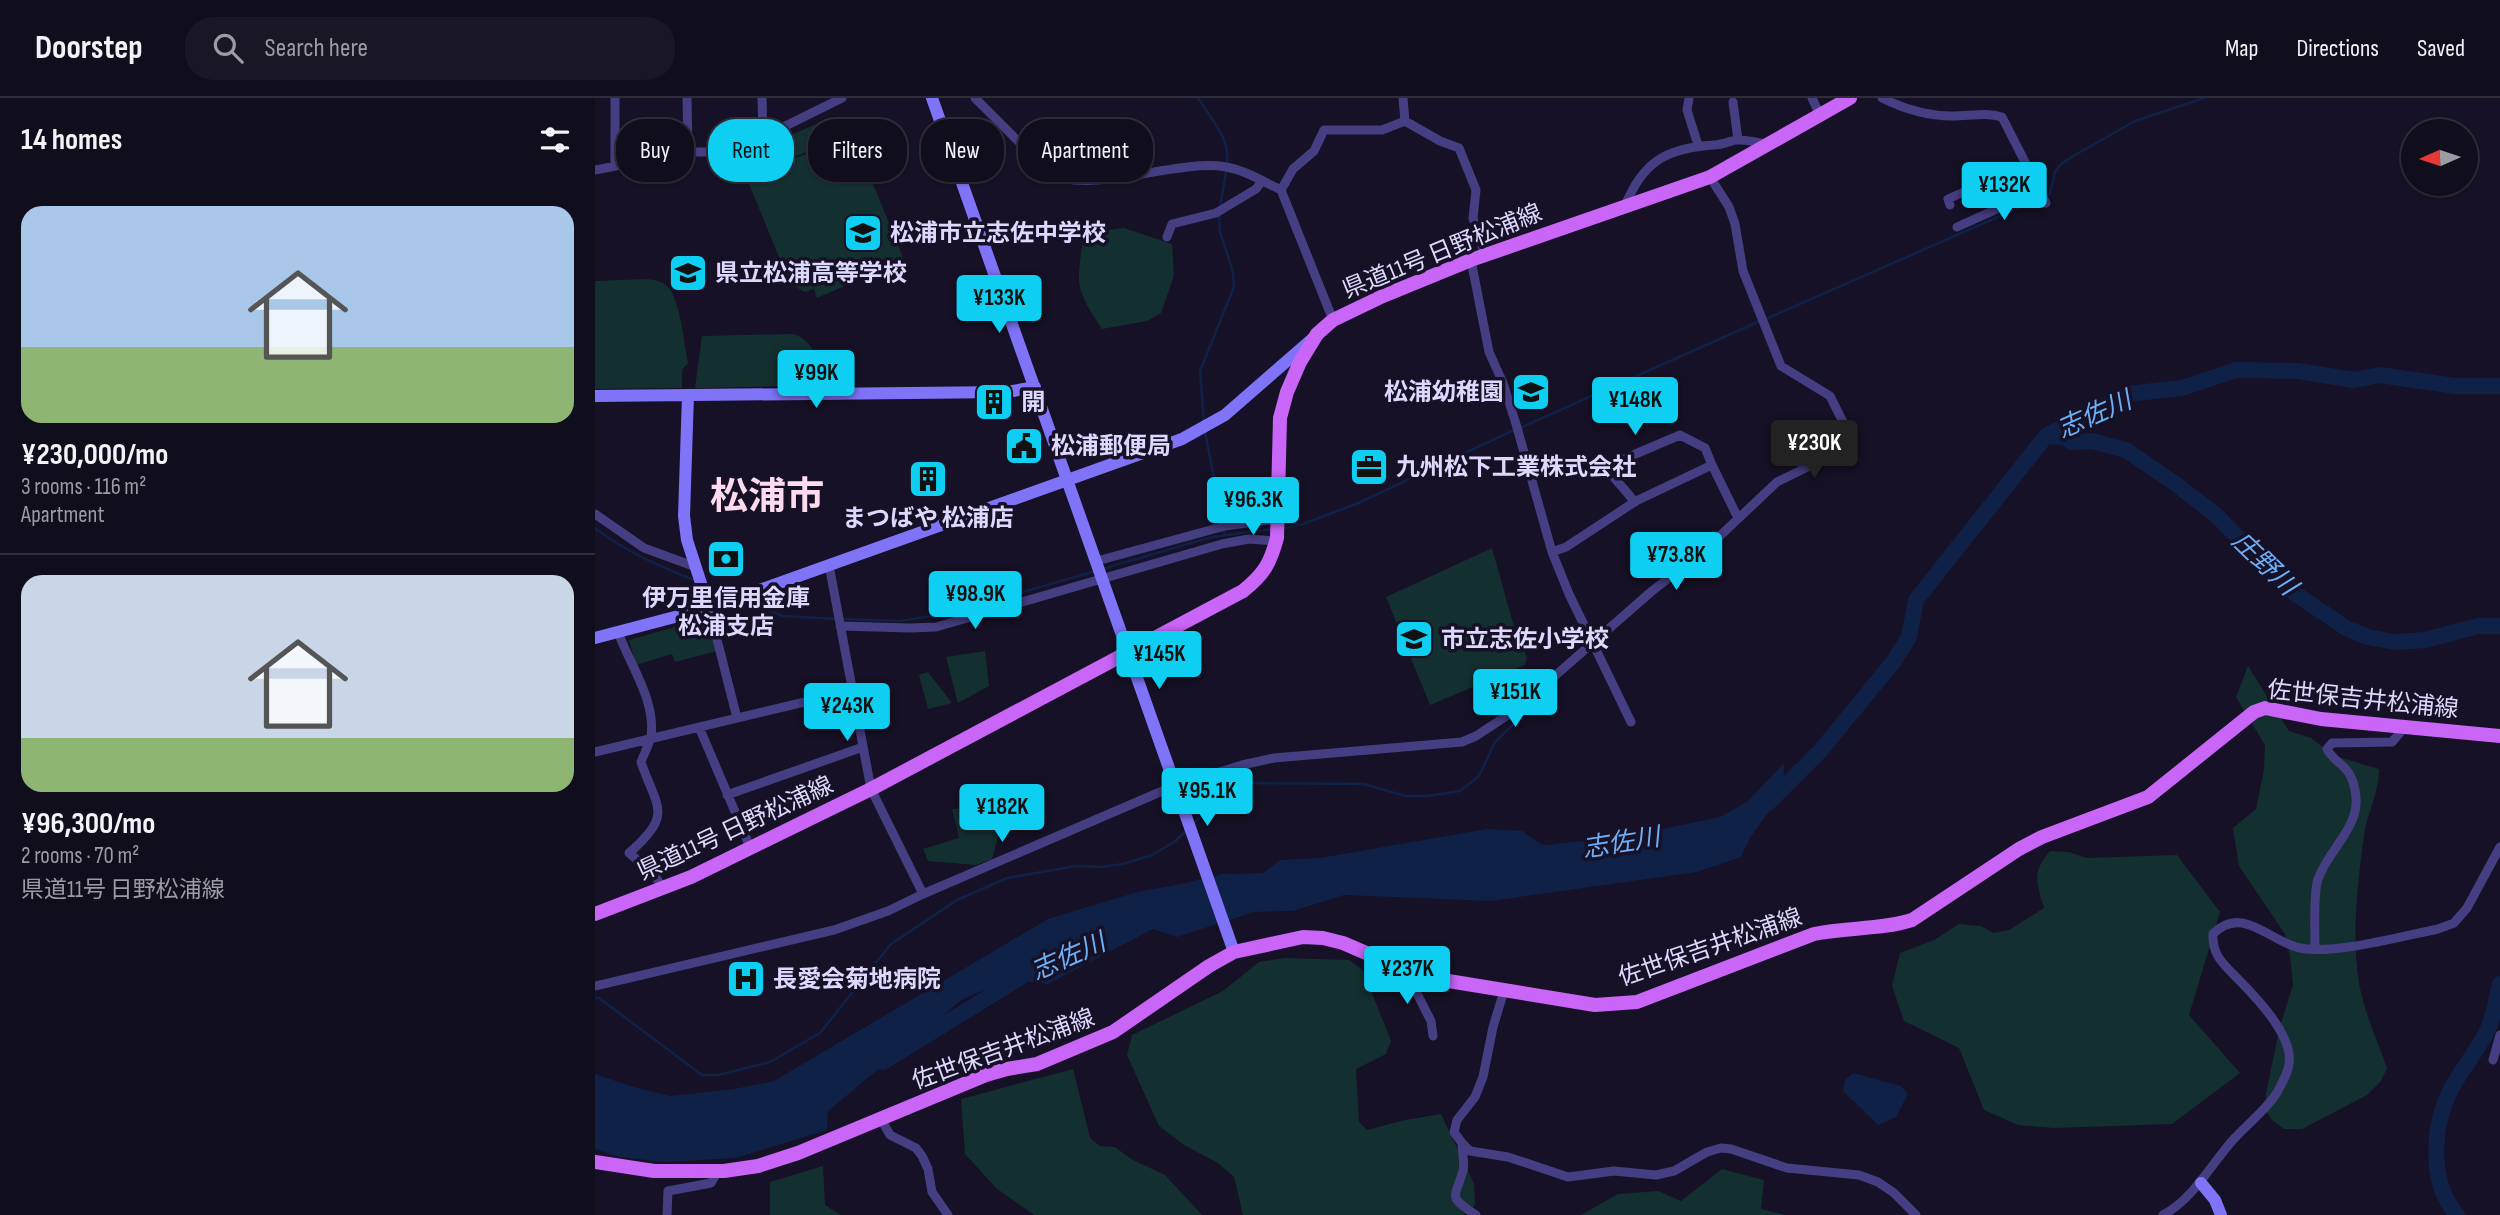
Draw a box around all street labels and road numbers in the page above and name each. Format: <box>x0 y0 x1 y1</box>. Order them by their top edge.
street label: 県道11号 日野松浦線 <box>1338 198 1546 305</box>
street label: 佐世保吉井松浦線 <box>2266 675 2460 724</box>
street label: 県道11号 日野松浦線 <box>633 770 838 887</box>
street label: 佐世保吉井松浦線 <box>1615 903 1806 992</box>
street label: 佐世保吉井松浦線 <box>908 1003 1098 1096</box>

